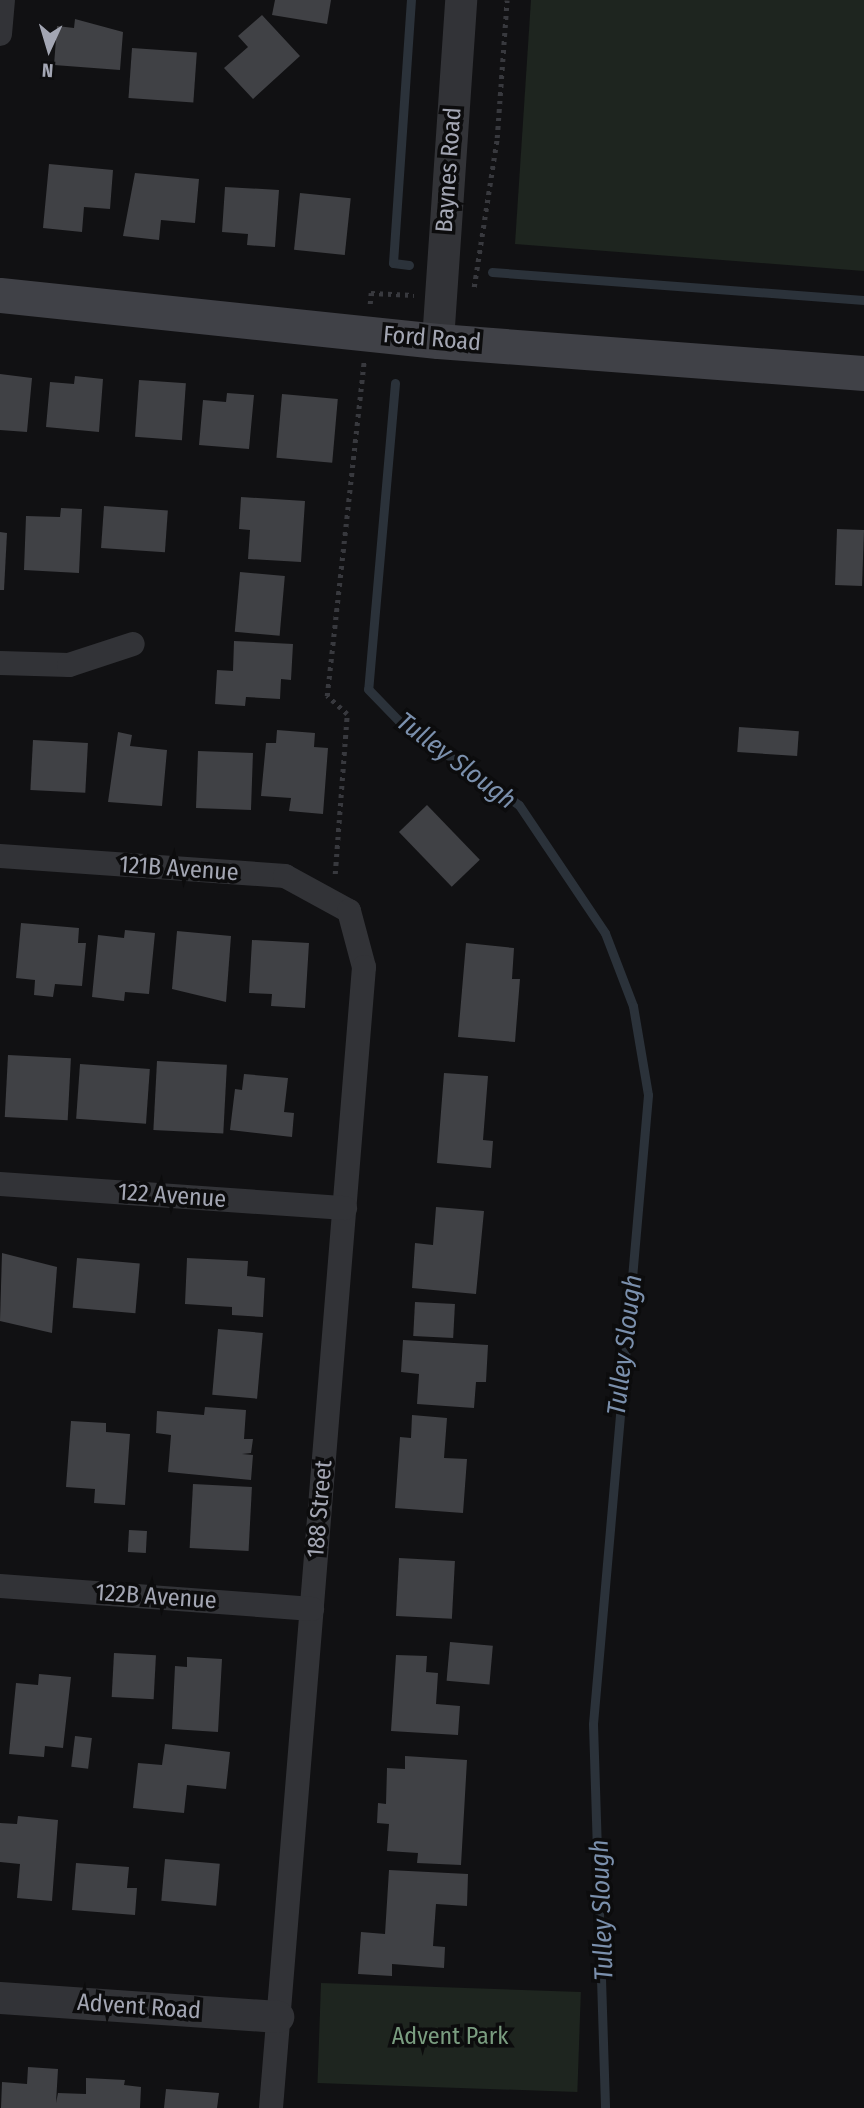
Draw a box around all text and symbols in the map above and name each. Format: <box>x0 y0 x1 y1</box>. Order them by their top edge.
north arrow <box>14 14 84 84</box>
text: N <box>41 59 54 82</box>
street label: Baynes Road <box>430 106 468 234</box>
street label: Ford Road <box>382 320 482 358</box>
water label: Tulley Slough <box>390 706 522 816</box>
street label: 121B Avenue <box>118 850 240 888</box>
street label: 122 Avenue <box>117 1178 227 1214</box>
water label: Tulley Slough <box>601 1273 649 1417</box>
street label: 188 Street <box>301 1459 339 1559</box>
street label: 122B Avenue <box>94 1578 218 1616</box>
water label: Tulley Slough <box>584 1839 620 1981</box>
street label: Advent Road <box>76 1988 202 2026</box>
park label: Advent Park <box>392 2023 508 2051</box>

